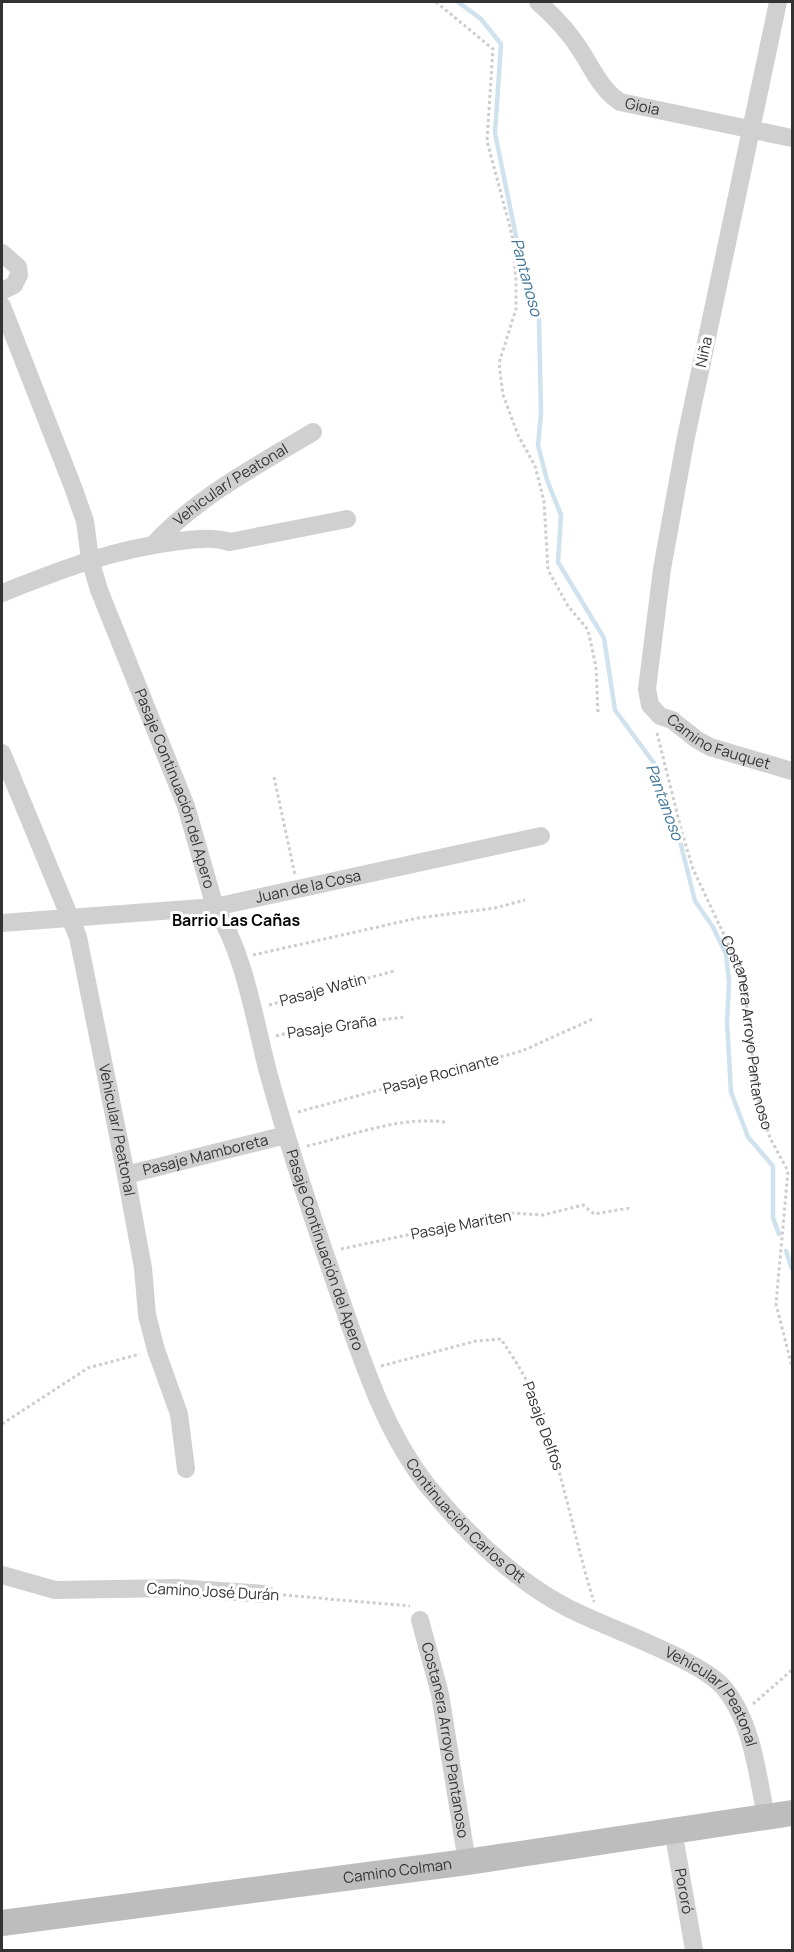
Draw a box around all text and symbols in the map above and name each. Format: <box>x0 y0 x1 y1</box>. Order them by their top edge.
street label: Gioia <box>623 92 662 120</box>
water label: Pantanoso <box>506 236 548 320</box>
street label: Niña <box>690 335 717 369</box>
street label: Vehicular/ Peatonal <box>169 438 292 530</box>
street label: Pasaje Continuación del Apero <box>130 686 220 891</box>
street label: Camino Fauquet <box>663 709 773 774</box>
water label: Pantanoso <box>641 761 689 845</box>
street label: Juan de la Cosa <box>253 865 363 908</box>
district label: Barrio Las Cañas <box>172 909 300 931</box>
street label: Costanera Arroyo Pantanoso <box>716 932 778 1132</box>
street label: Pasaje Watin <box>277 968 369 1011</box>
street label: Pasaje Graña <box>286 1010 378 1043</box>
street label: Pasaje Rocinante <box>381 1048 501 1099</box>
street label: Vehicular/ Peatonal <box>94 1062 141 1198</box>
street label: Pasaje Mamboreta <box>140 1129 270 1180</box>
street label: Pasaje Continuación del Apero <box>281 1147 369 1353</box>
street label: Pasaje Mariten <box>409 1204 513 1245</box>
street label: Pasaje Delfos <box>518 1379 569 1473</box>
street label: Continuación Carlos Ott <box>401 1454 530 1588</box>
street label: Camino José Durán <box>146 1578 280 1605</box>
street label: Costanera Arroyo Pantanoso <box>416 1640 474 1840</box>
street label: Vehicular/ Peatonal <box>662 1641 762 1749</box>
street label: Camino Colman <box>342 1853 453 1888</box>
street label: Pororó <box>670 1866 699 1916</box>

